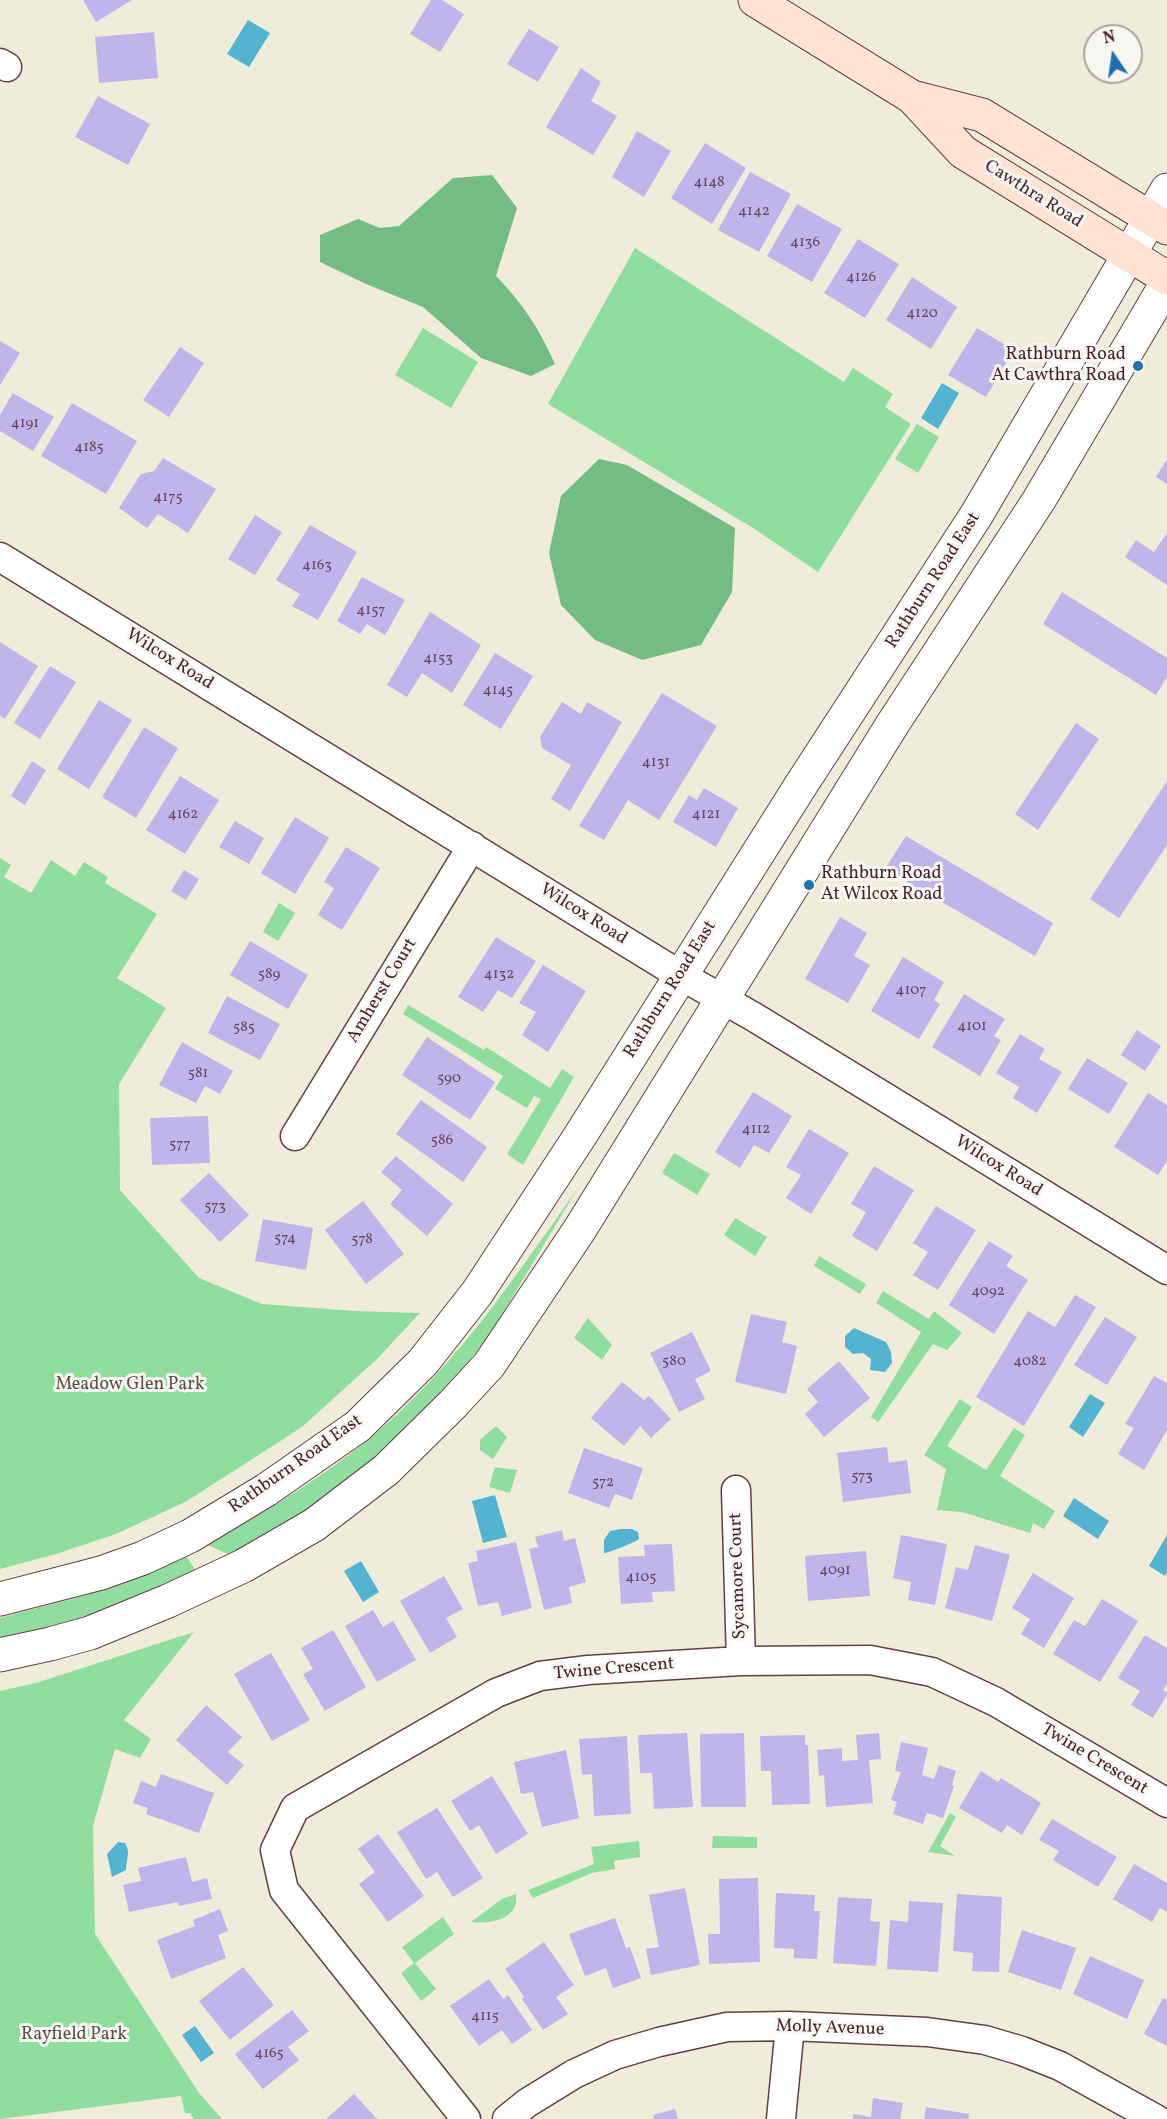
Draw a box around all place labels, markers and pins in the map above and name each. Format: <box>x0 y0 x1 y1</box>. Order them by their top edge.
place label: Rathburn Road At Cawthra Road <box>992 345 1126 388</box>
marker: Rathburn Road At Cawthra Road <box>1131 359 1145 373</box>
place label: Rathburn Road At Wilcox Road <box>821 864 943 906</box>
marker: Rathburn Road At Wilcox Road <box>802 878 816 892</box>

